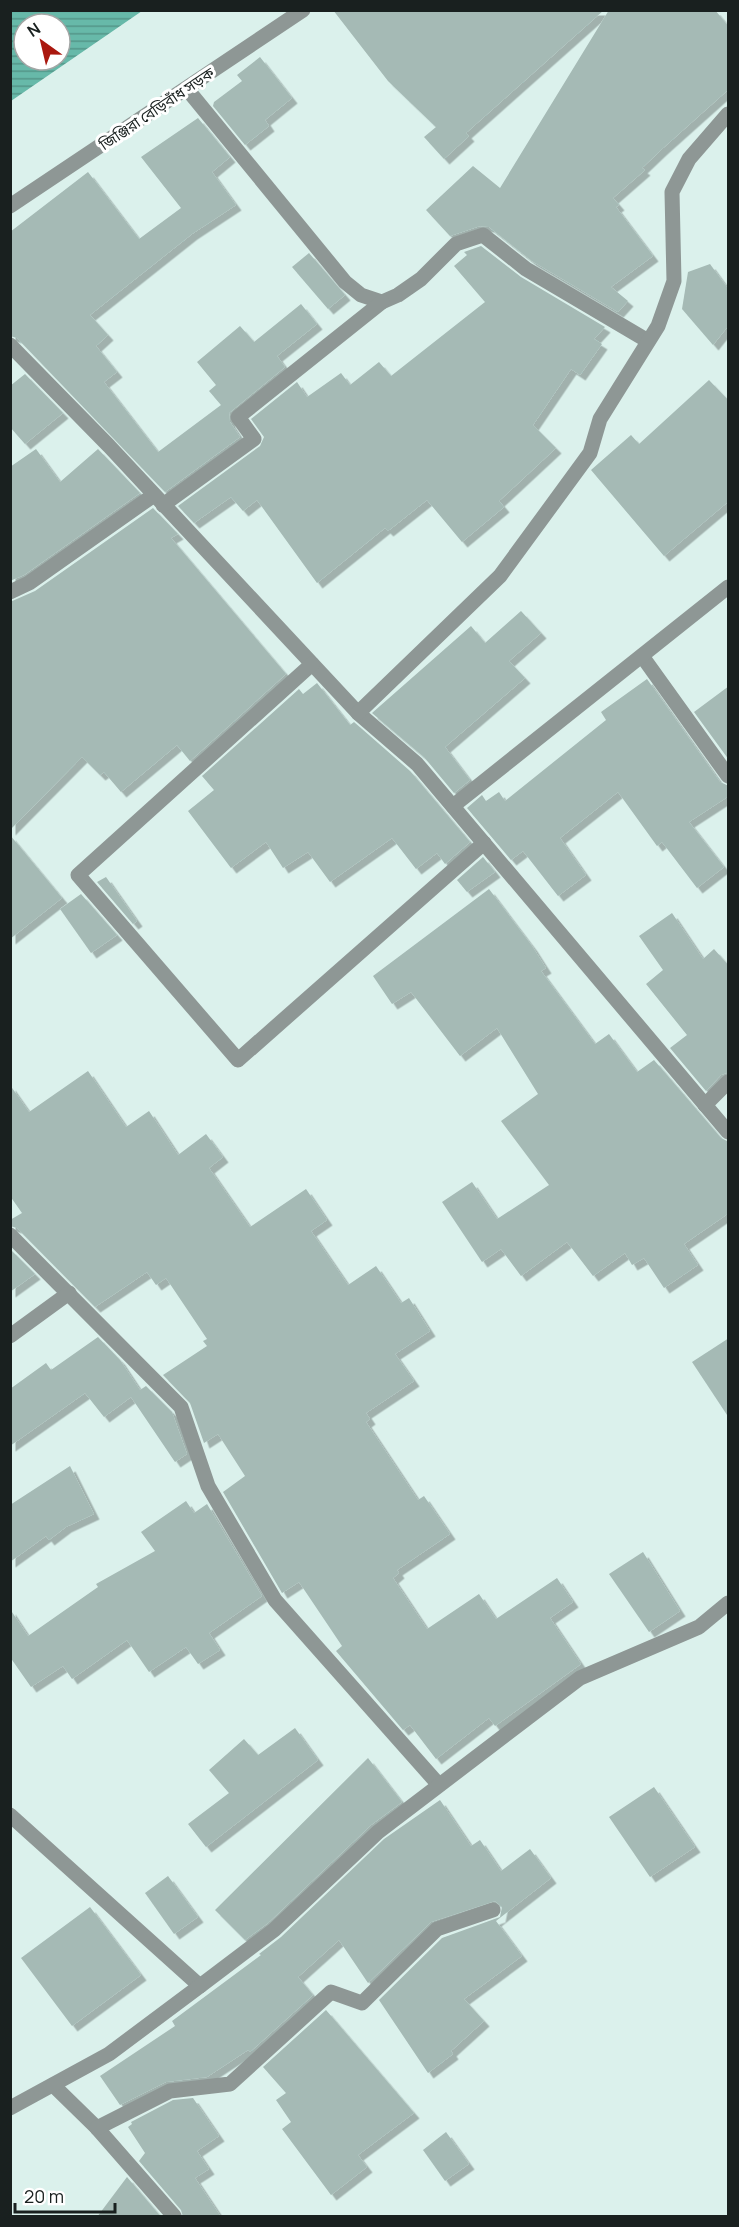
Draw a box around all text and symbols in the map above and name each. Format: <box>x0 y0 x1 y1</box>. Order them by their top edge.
north arrow <box>12 12 72 72</box>
text: N <box>23 17 45 42</box>
street label: জিঞ্জিরা বেড়িবাঁধ সড়ক <box>94 62 219 155</box>
scale bar <box>15 2176 116 2214</box>
text: 20 m <box>24 2184 64 2208</box>

